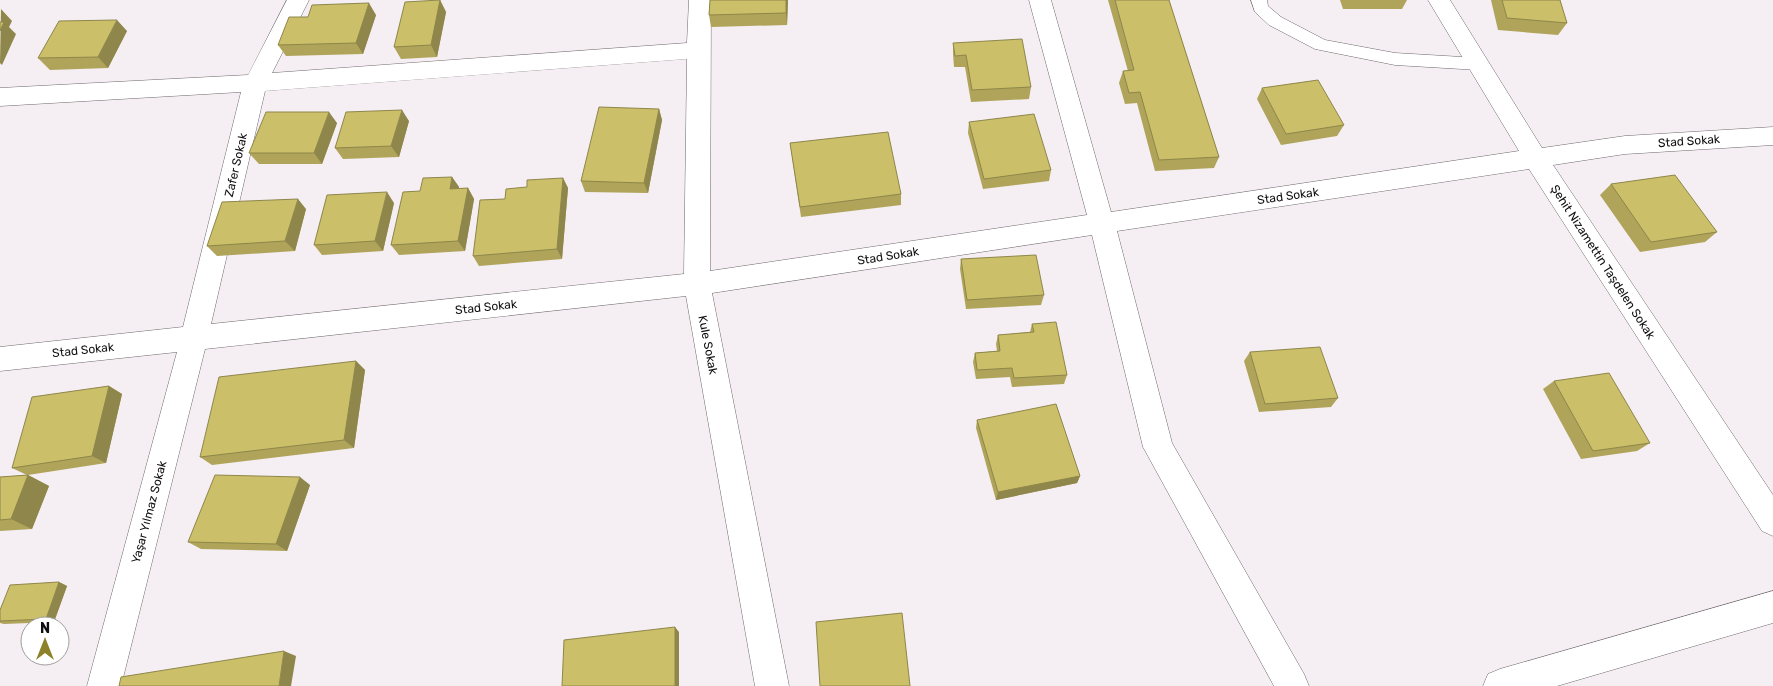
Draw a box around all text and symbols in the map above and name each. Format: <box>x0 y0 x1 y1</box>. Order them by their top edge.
street label: Zafer Sokak <box>222 131 250 198</box>
street label: Stad Sokak <box>1658 132 1721 150</box>
street label: Şehit Nizamettin Taşdelen Sokak <box>1548 182 1659 342</box>
street label: Stad Sokak <box>1256 185 1321 207</box>
street label: Stad Sokak <box>856 244 921 268</box>
street label: Stad Sokak <box>454 297 518 317</box>
street label: Kule Sokak <box>695 314 721 377</box>
street label: Stad Sokak <box>51 340 115 360</box>
street label: Yaşar Yılmaz Sokak <box>129 458 170 565</box>
north arrow <box>20 616 70 666</box>
text: N <box>40 620 50 637</box>

